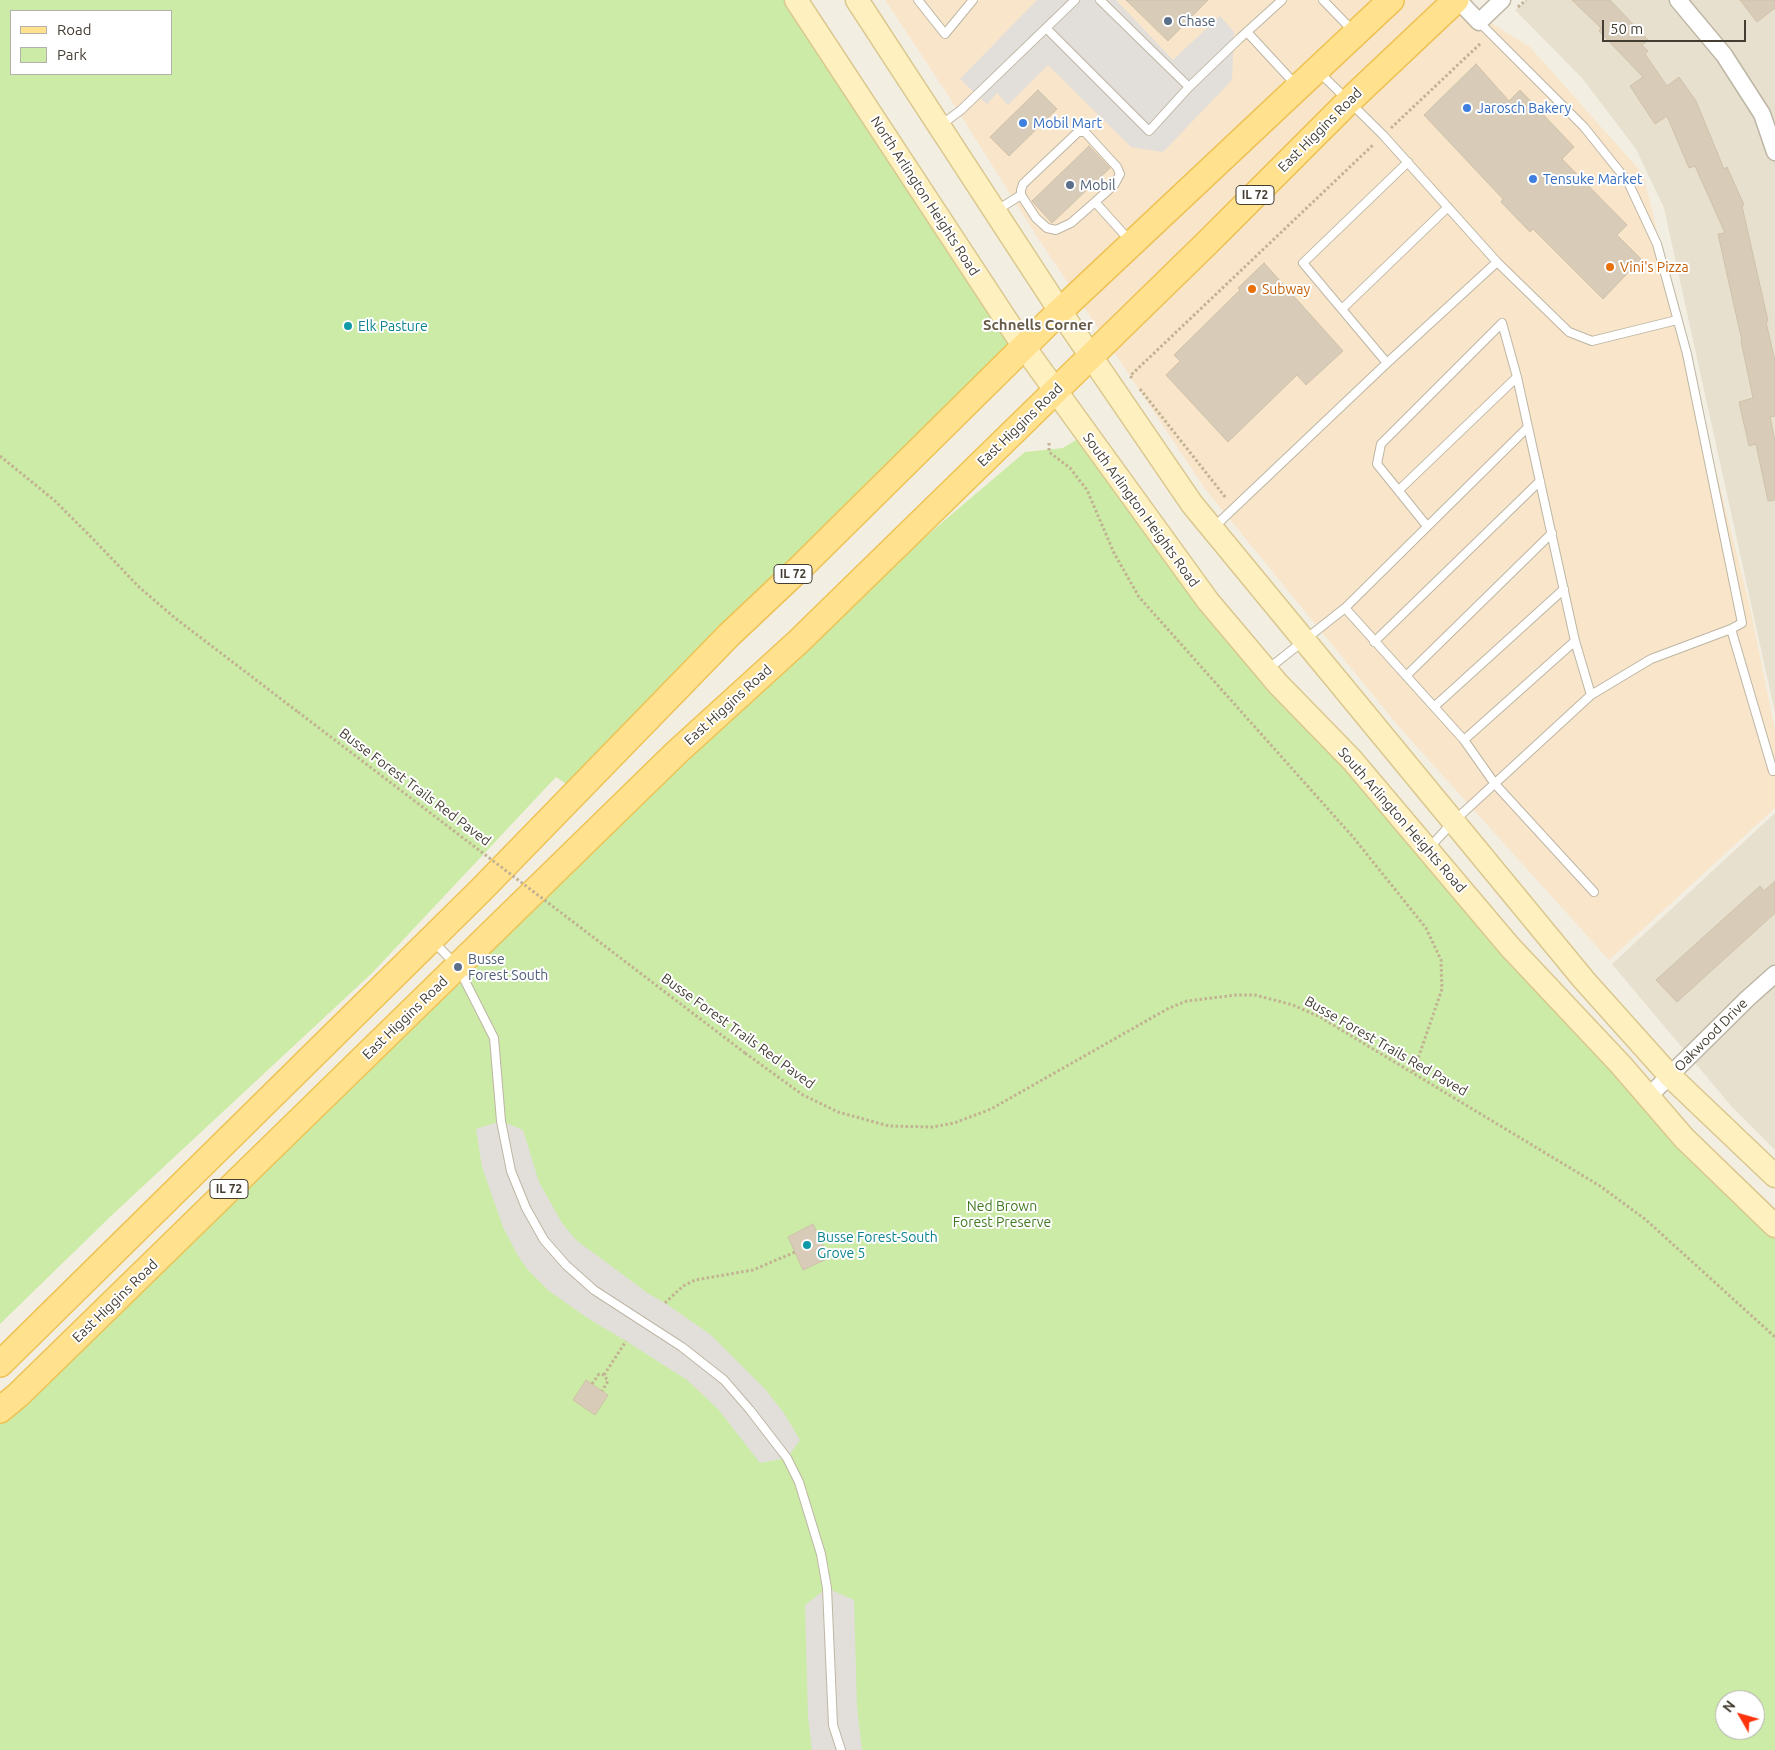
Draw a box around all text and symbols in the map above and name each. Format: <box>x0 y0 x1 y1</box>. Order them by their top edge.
legend <box>10 10 172 75</box>
scale bar <box>1605 10 1749 42</box>
place label: Chase <box>1178 13 1216 29</box>
marker: Chase <box>1162 15 1174 27</box>
text: 50 m <box>1610 20 1643 37</box>
text: Road <box>57 21 92 38</box>
text: Park <box>57 46 87 63</box>
street label: East Higgins Road <box>1274 84 1366 176</box>
place label: Jarosch Bakery <box>1477 100 1571 116</box>
marker: Jarosch Bakery <box>1461 102 1473 114</box>
street label: North Arlington Heights Road <box>867 113 983 279</box>
place label: Mobil Mart <box>1033 115 1102 131</box>
marker: Mobil Mart <box>1017 117 1029 129</box>
place label: Tensuke Market <box>1543 171 1642 187</box>
marker: Tensuke Market <box>1527 173 1539 185</box>
place label: Mobil <box>1080 177 1116 193</box>
marker: Mobil <box>1064 179 1076 191</box>
road number: IL 72 <box>1236 186 1274 204</box>
place label: Vini's Pizza <box>1620 259 1689 275</box>
marker: Vini's Pizza <box>1604 261 1616 273</box>
place label: Subway <box>1262 281 1310 297</box>
marker: Subway <box>1246 283 1258 295</box>
district label: Schnells Corner <box>983 316 1093 334</box>
place label: Elk Pasture <box>358 318 428 334</box>
marker: Elk Pasture <box>342 320 354 332</box>
street label: East Higgins Road <box>974 380 1066 470</box>
street label: South Arlington Heights Road <box>1079 430 1203 590</box>
road number: IL 72 <box>774 564 812 584</box>
street label: East Higgins Road <box>681 661 775 749</box>
street label: Busse Forest Trails Red Paved <box>336 724 494 850</box>
street label: South Arlington Heights Road <box>1334 744 1470 896</box>
place label: Busse Forest South <box>468 951 548 984</box>
marker: Busse Forest South <box>452 961 464 973</box>
street label: Busse Forest Trails Red Paved <box>658 970 818 1092</box>
street label: East Higgins Road <box>359 973 451 1063</box>
street label: Busse Forest Trails Red Paved <box>1302 992 1470 1100</box>
street label: Oakwood Drive <box>1671 995 1751 1075</box>
road number: IL 72 <box>210 1180 248 1198</box>
park label: Ned Brown Forest Preserve <box>953 1198 1051 1230</box>
place label: Busse Forest-South Grove 5 <box>817 1229 938 1262</box>
marker: Busse Forest-South Grove 5 <box>801 1239 813 1251</box>
street label: East Higgins Road <box>69 1256 161 1346</box>
north arrow <box>1715 1690 1765 1740</box>
text: N <box>1719 1697 1738 1715</box>

